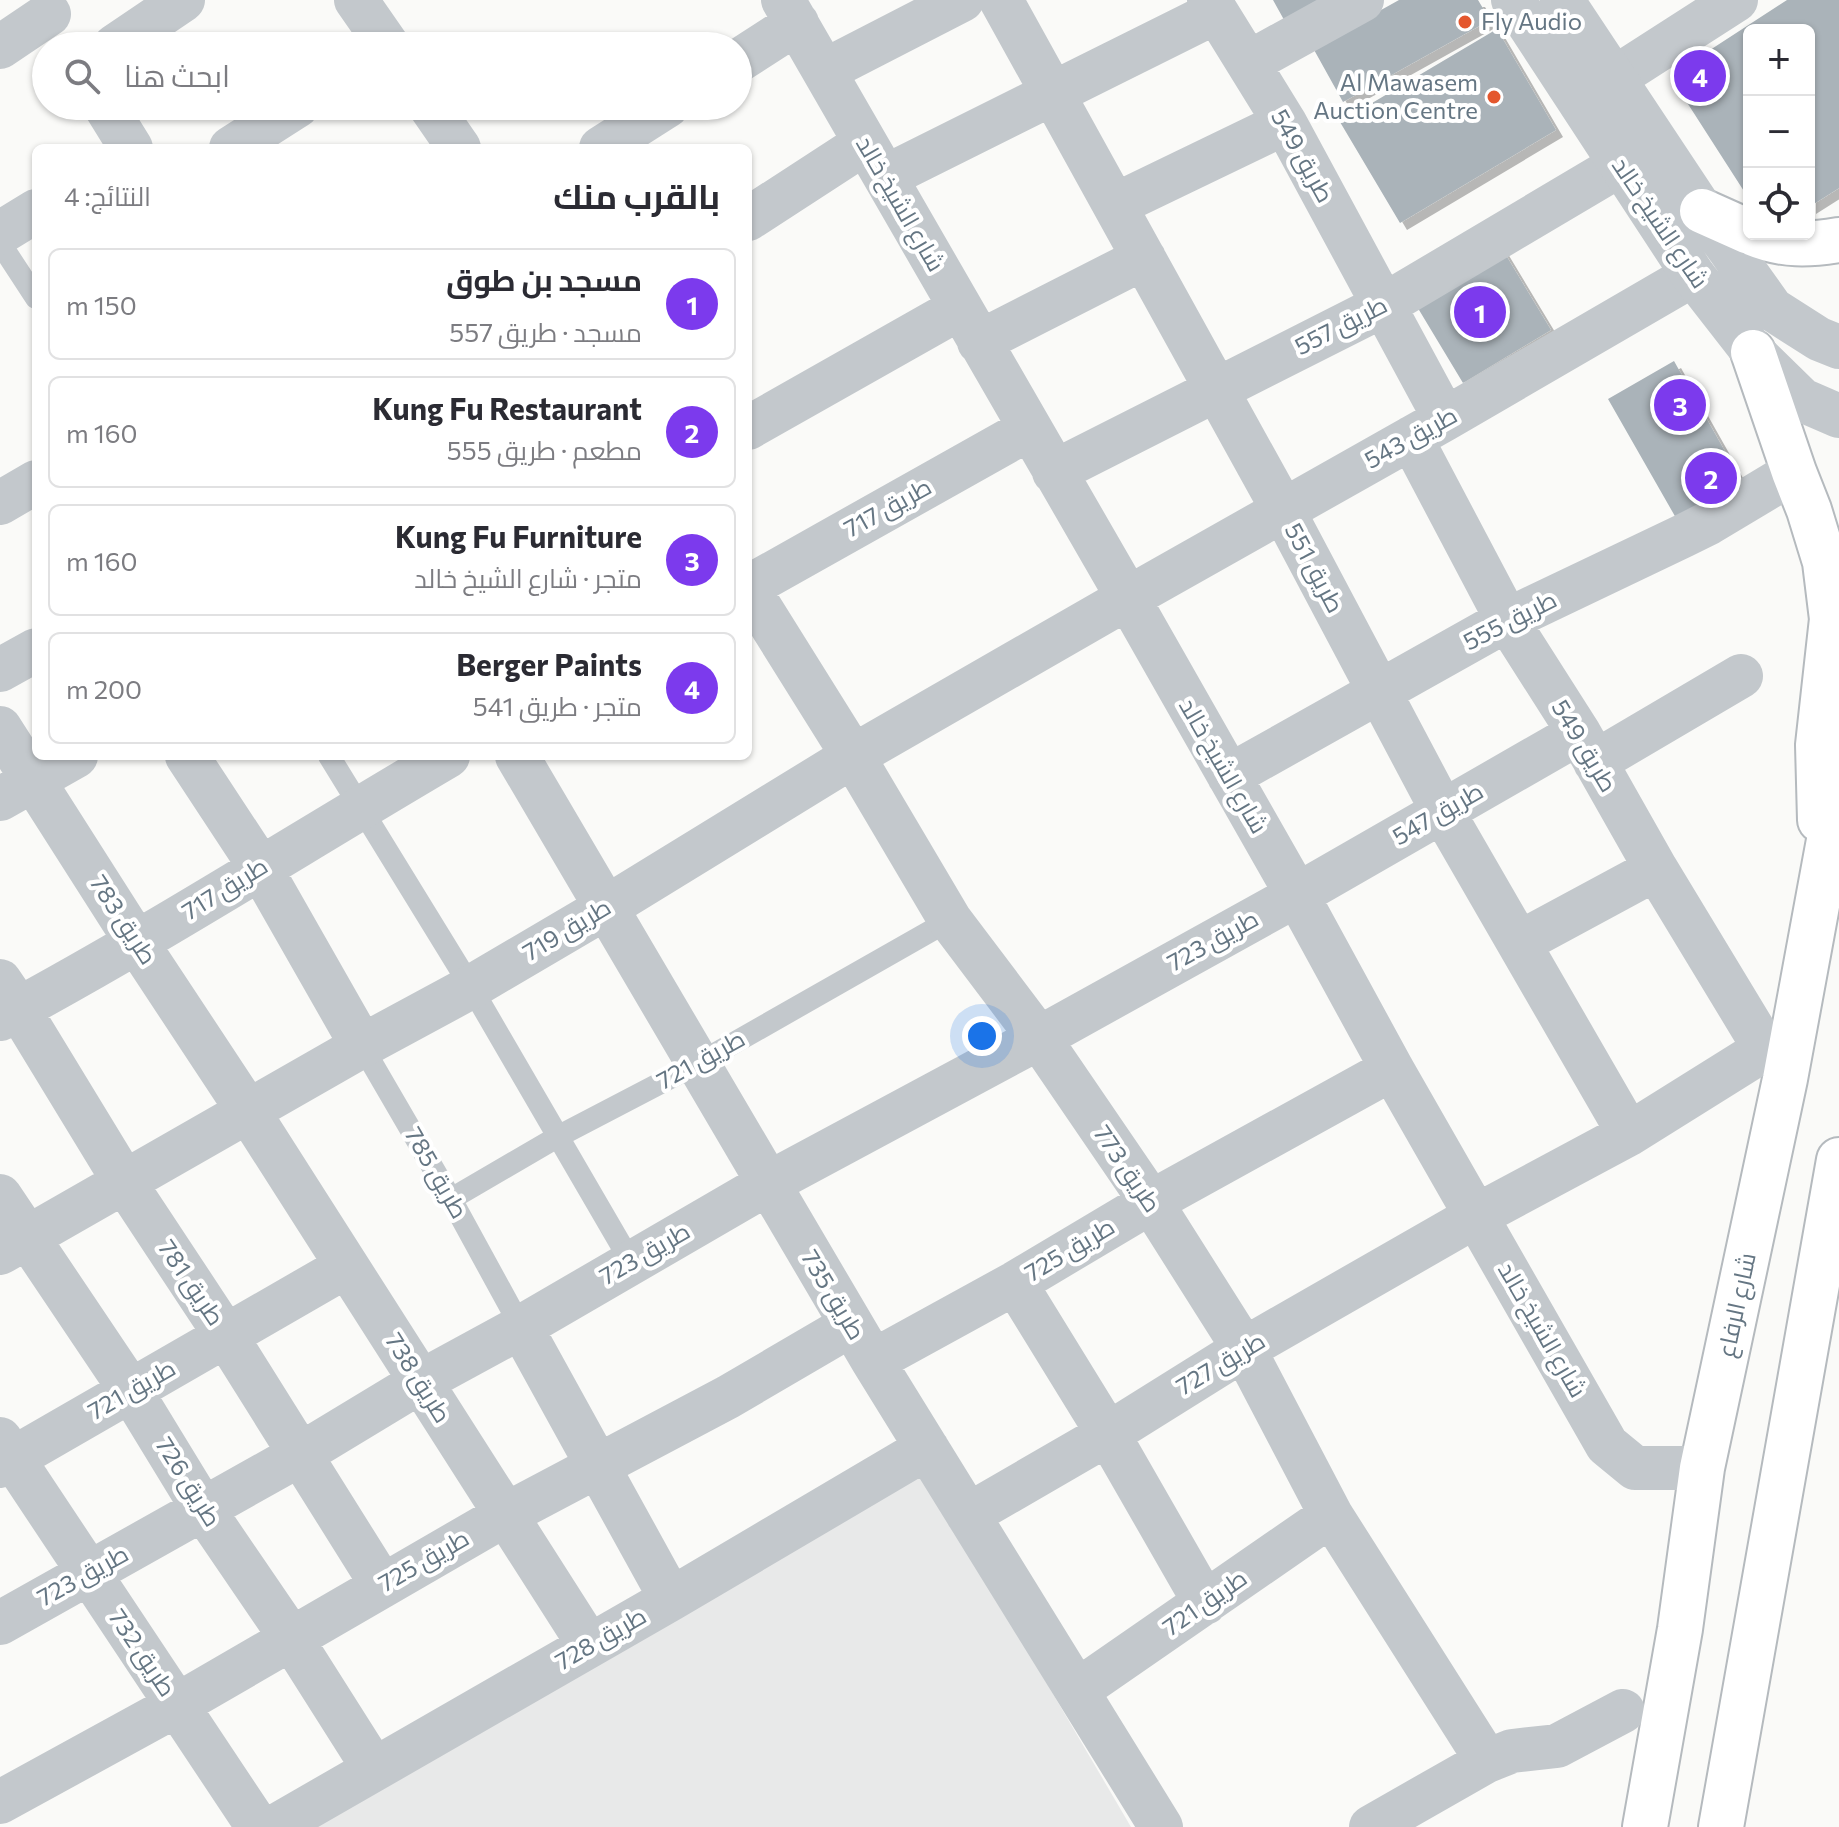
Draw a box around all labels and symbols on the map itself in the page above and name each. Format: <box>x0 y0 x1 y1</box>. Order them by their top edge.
place label: Fly Audio <box>1481 6 1582 35</box>
marker: Fly Audio <box>1456 13 1474 31</box>
pin: 4 <box>1674 46 1726 106</box>
place label: Al Mawasem Auction Centre <box>1313 67 1478 124</box>
marker: Al Mawasem Auction Centre <box>1485 88 1503 106</box>
street label: طريق 549 <box>1264 104 1341 208</box>
street label: شارع الشيخ خالد <box>848 130 952 278</box>
street label: شارع الشيخ خالد <box>1604 151 1716 295</box>
pin: 1 <box>1454 282 1506 342</box>
street label: طريق 557 <box>1289 289 1392 362</box>
pin: 3 <box>1654 375 1706 435</box>
street label: طريق 543 <box>1359 399 1463 476</box>
pin: 2 <box>1685 448 1737 508</box>
street label: طريق 717 <box>839 471 937 544</box>
street label: طريق 551 <box>1278 518 1351 618</box>
street label: طريق 555 <box>1458 584 1562 657</box>
street label: شارع الشيخ خالد <box>1171 692 1275 840</box>
street label: طريق 549 <box>1545 694 1624 798</box>
street label: طريق 547 <box>1387 775 1489 852</box>
street label: طريق 717 <box>176 850 273 927</box>
street label: طريق 783 <box>83 869 164 970</box>
street label: طريق 719 <box>517 891 616 968</box>
street label: طريق 723 <box>1162 903 1264 978</box>
your location <box>962 1016 1002 1056</box>
street label: طريق 721 <box>651 1023 750 1096</box>
street label: طريق 773 <box>1087 1119 1168 1218</box>
street label: طريق 785 <box>398 1122 475 1224</box>
street label: طريق 725 <box>1019 1211 1120 1288</box>
street label: طريق 723 <box>594 1215 695 1292</box>
street label: طريق 781 <box>151 1234 231 1332</box>
street label: طريق 735 <box>794 1244 872 1345</box>
street label: شارع الرفاع <box>1710 1250 1764 1360</box>
street label: شارع الشيخ خالد <box>1490 1256 1594 1404</box>
street label: طريق 727 <box>1171 1325 1271 1402</box>
street label: طريق 738 <box>379 1327 458 1429</box>
street label: طريق 721 <box>83 1352 181 1427</box>
street label: طريق 726 <box>149 1431 228 1532</box>
street label: طريق 725 <box>373 1522 474 1599</box>
street label: طريق 723 <box>32 1538 134 1613</box>
street label: طريق 721 <box>1157 1562 1253 1643</box>
street label: طريق 728 <box>550 1600 652 1677</box>
street label: طريق 732 <box>102 1603 183 1702</box>

